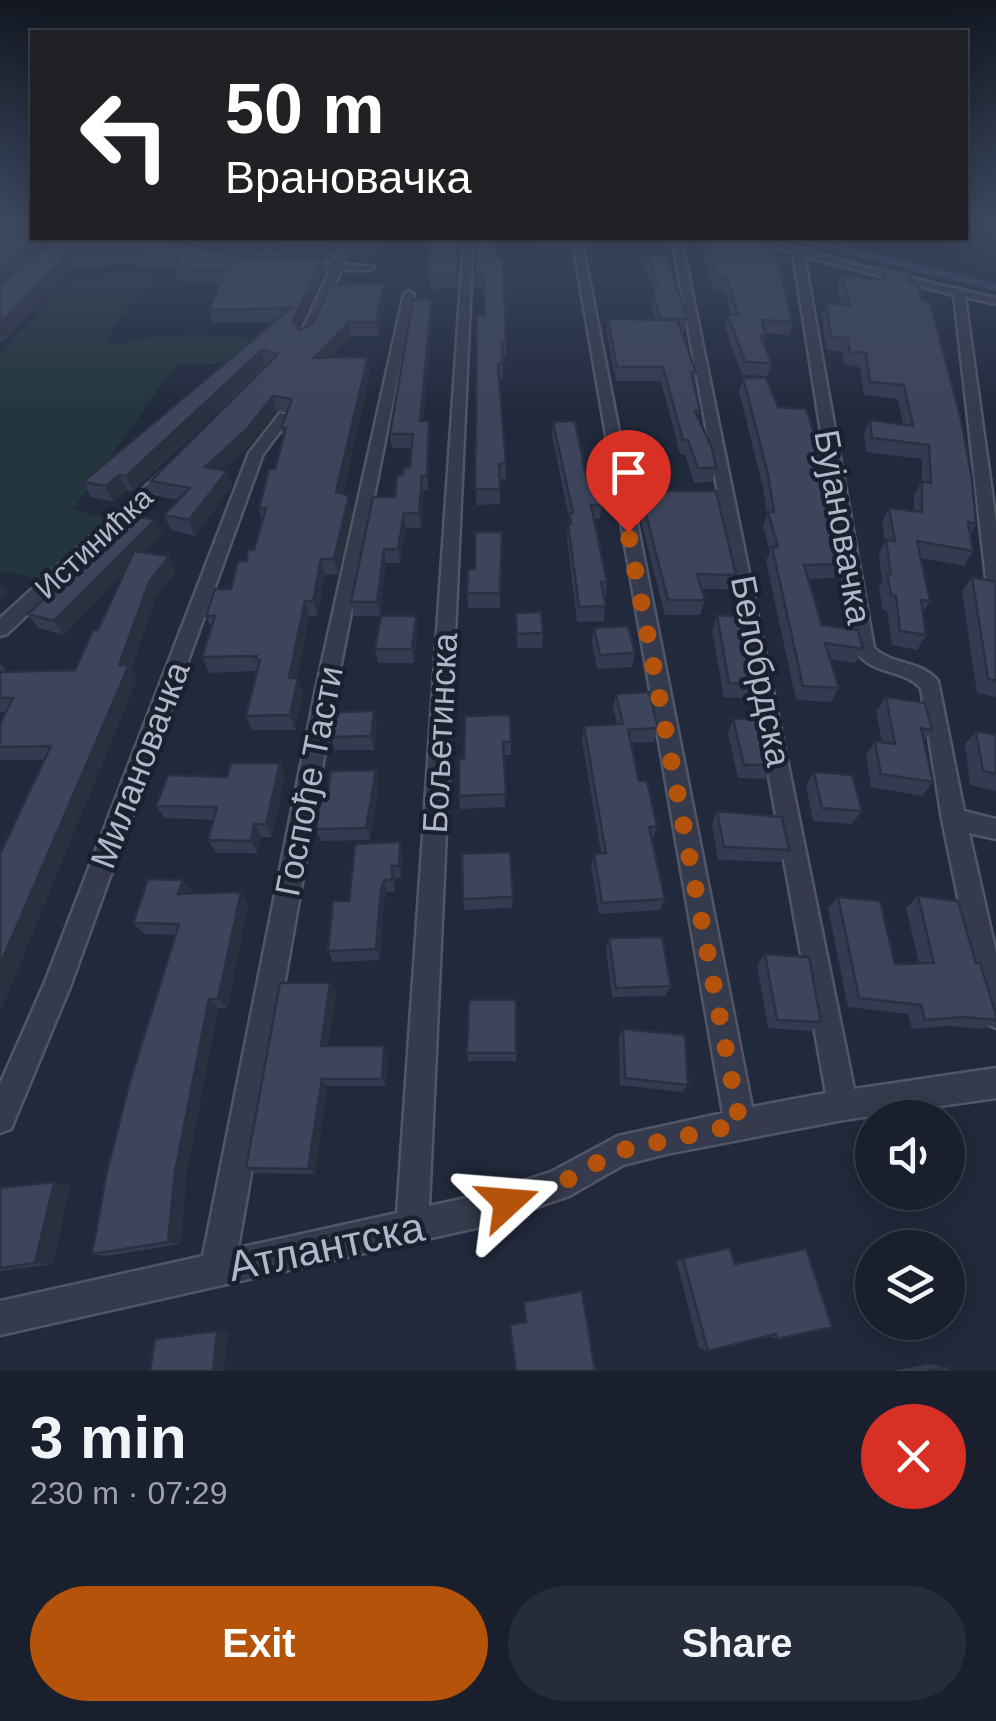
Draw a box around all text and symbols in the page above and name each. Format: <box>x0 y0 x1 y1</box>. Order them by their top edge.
icon: left <box>60 70 190 200</box>
text: 50 m <box>225 70 385 148</box>
text: Врановачка <box>225 152 472 203</box>
street label: Бујановачка <box>807 427 880 628</box>
pin <box>586 430 671 533</box>
icon: arrive <box>601 445 656 500</box>
street label: Истинићка <box>28 480 159 605</box>
street label: Белобрдска <box>724 572 799 770</box>
street label: Бољетинска <box>415 631 464 834</box>
street label: Милановачка <box>82 656 197 874</box>
street label: Госпође Тасти <box>267 663 350 899</box>
map controls <box>855 1100 965 1340</box>
button: sound <box>855 1100 965 1210</box>
position arrow <box>456 1150 560 1254</box>
street label: Атлантска <box>224 1203 429 1290</box>
button: layers <box>855 1230 965 1340</box>
text: 3 min <box>30 1404 187 1471</box>
button: close <box>861 1404 966 1509</box>
text: 230 m · 07:29 <box>30 1475 227 1511</box>
button: Exit <box>30 1586 488 1701</box>
button: Share <box>508 1586 966 1701</box>

